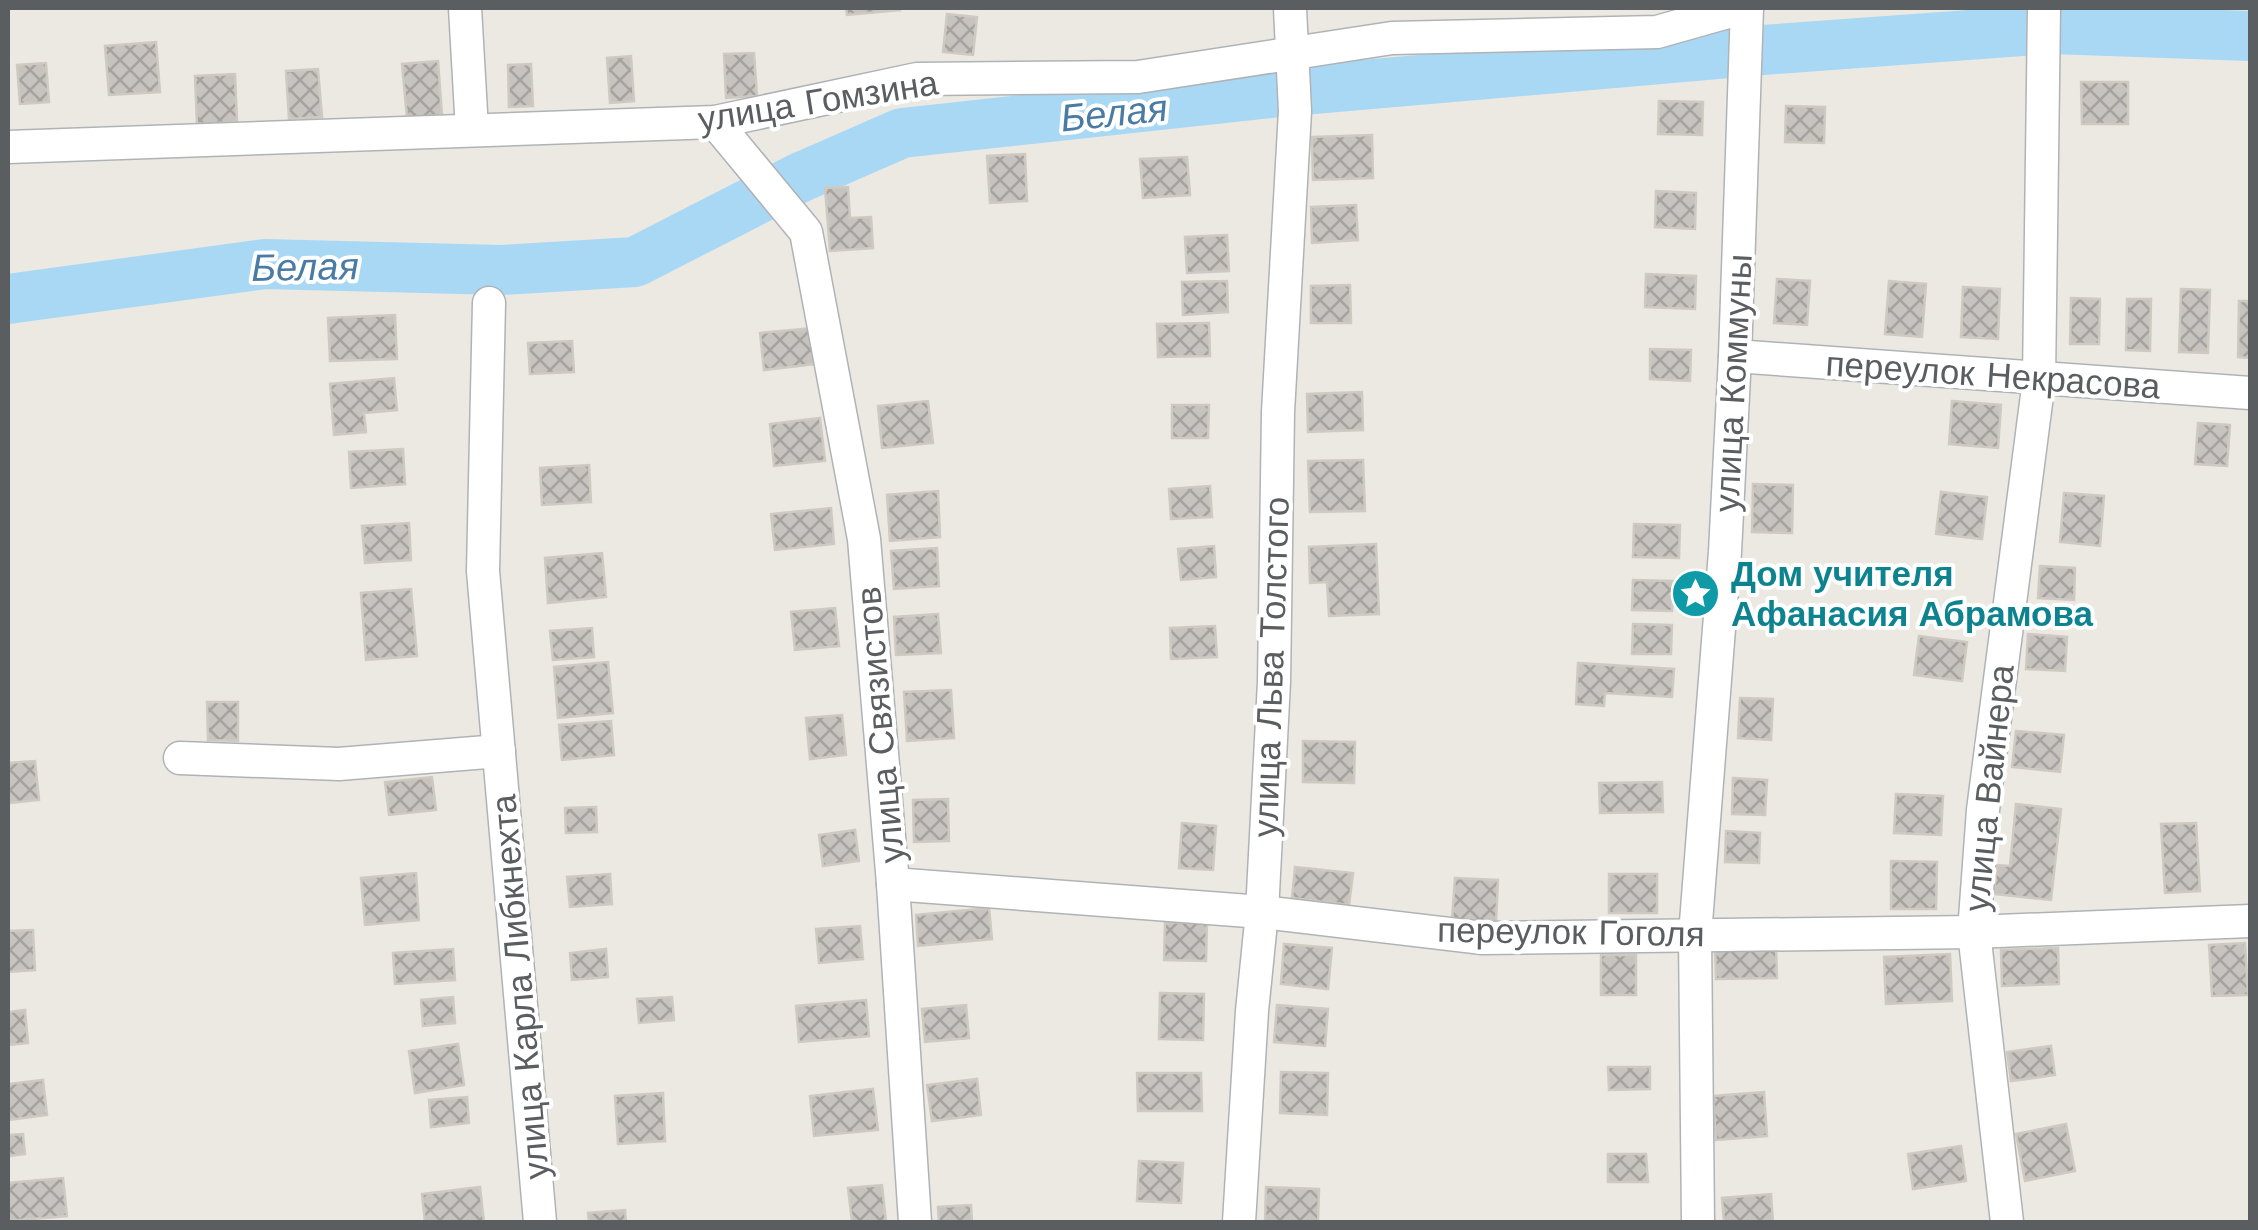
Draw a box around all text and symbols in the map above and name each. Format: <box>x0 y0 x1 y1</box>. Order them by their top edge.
street label: улица Гомзина <box>695 61 941 141</box>
water label: Белая <box>1058 86 1170 140</box>
water label: Белая <box>251 244 359 290</box>
street label: улица Коммуны <box>1705 253 1761 513</box>
street label: переулок Некрасова <box>1824 342 2162 408</box>
street label: улица Льва Толстого <box>1244 496 1298 838</box>
place label: Дом учителя Афанасия Абрамова <box>1731 553 2094 635</box>
place icon: Дом учителя Афанасия Абрамова <box>1670 568 1722 620</box>
street label: улица Связистов <box>847 585 913 865</box>
street label: улица Вайнера <box>1955 662 2023 914</box>
street label: улица Карла Либкнехта <box>482 792 558 1181</box>
street label: переулок Гоголя <box>1437 909 1705 955</box>

